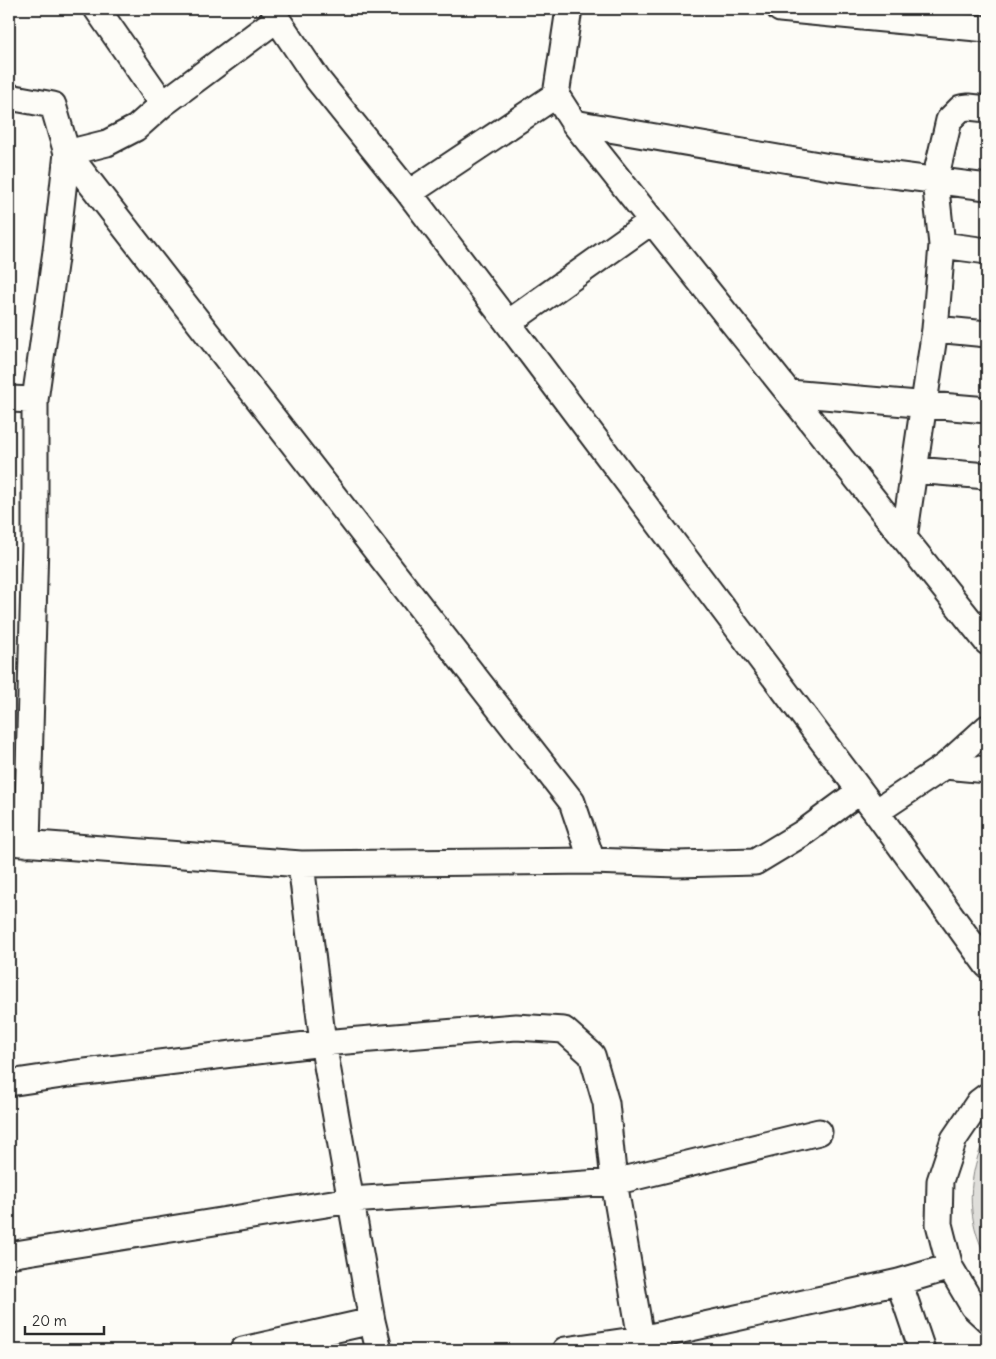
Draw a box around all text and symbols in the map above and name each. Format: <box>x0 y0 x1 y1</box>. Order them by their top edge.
scale bar <box>25 1304 104 1336</box>
text: 20 m <box>32 1311 67 1330</box>

